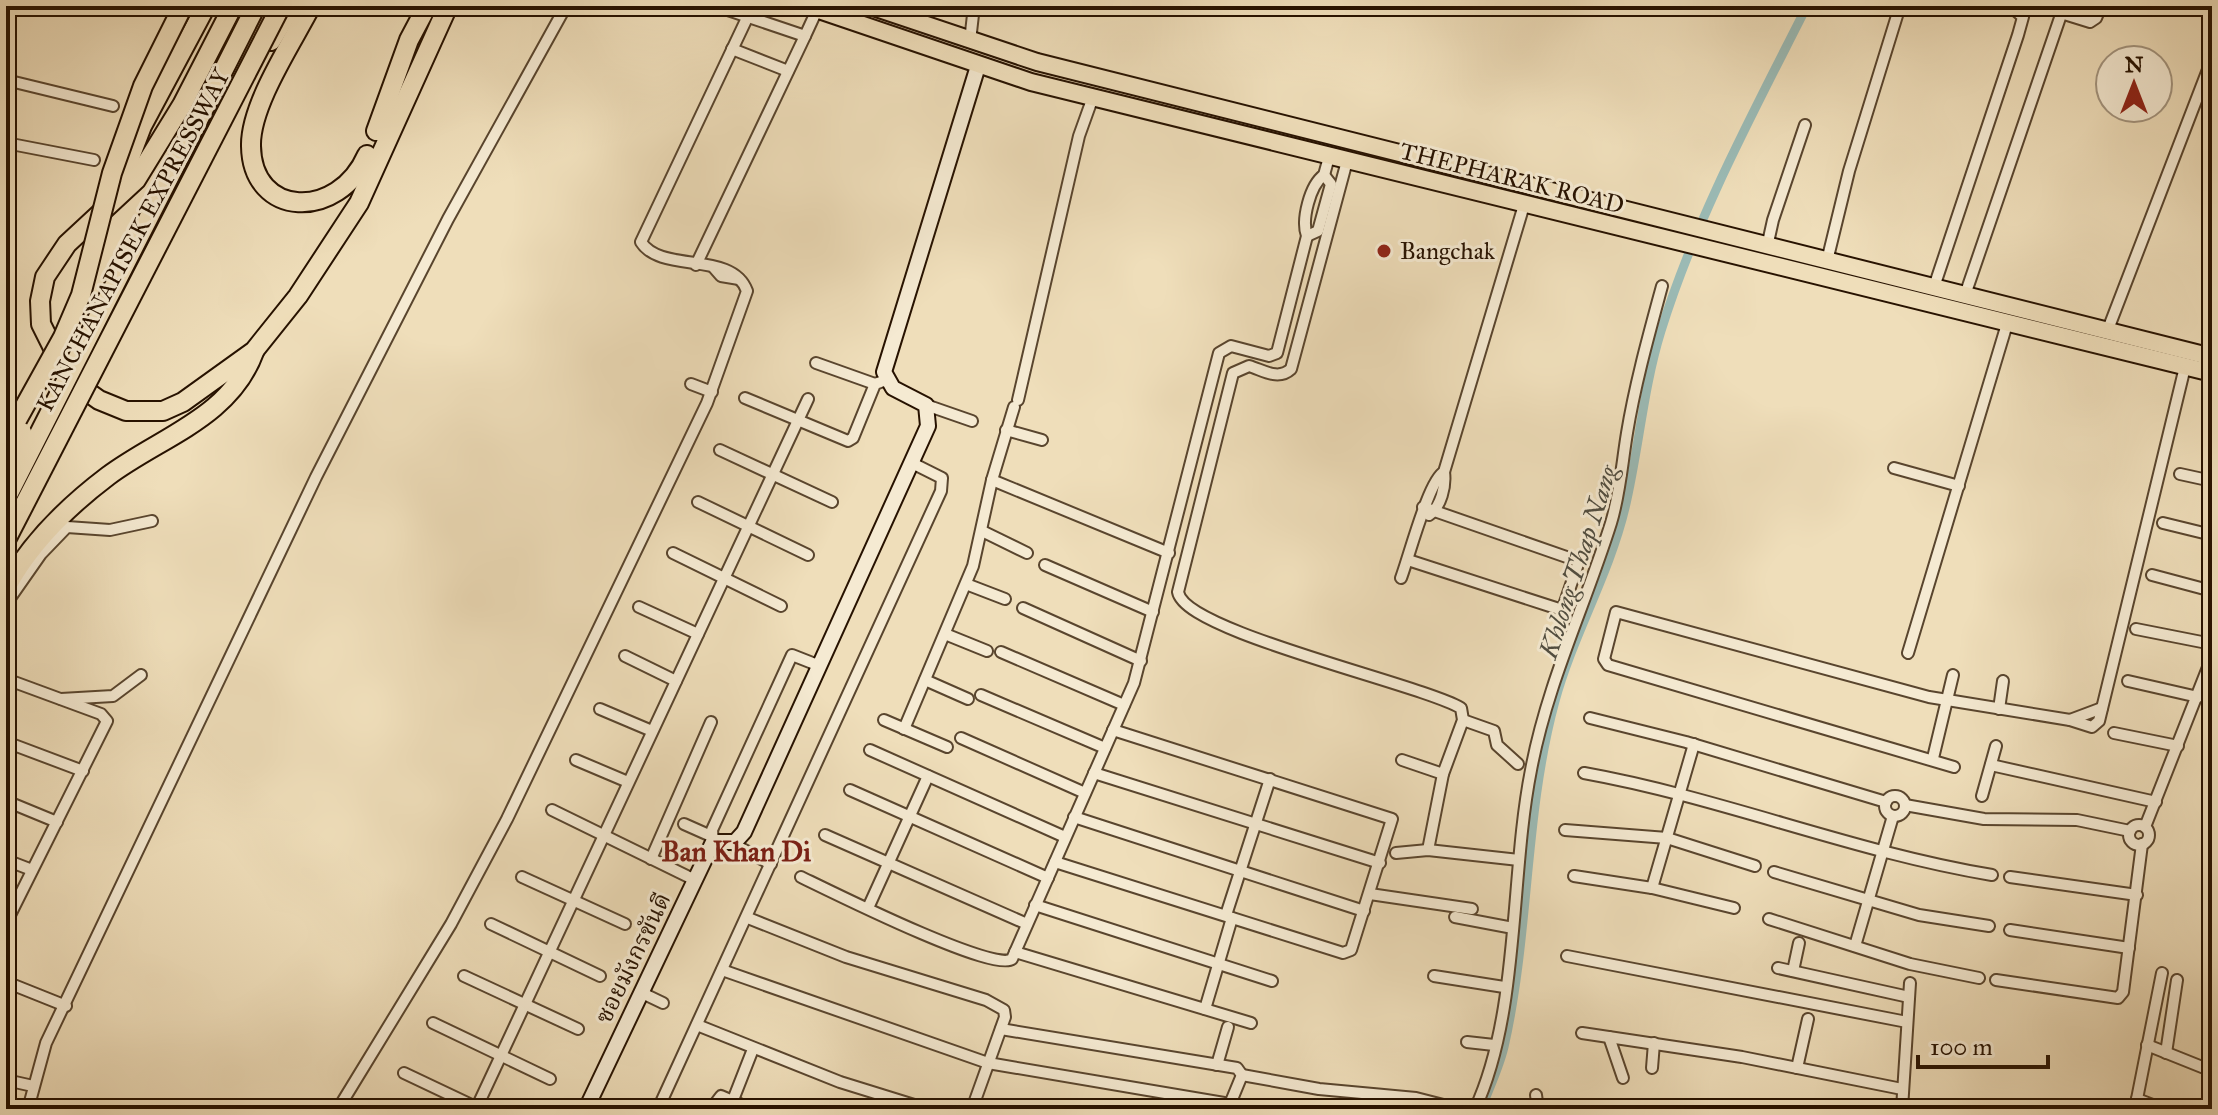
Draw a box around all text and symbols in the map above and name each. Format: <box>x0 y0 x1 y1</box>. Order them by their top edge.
north arrow <box>2094 44 2174 124</box>
text: N <box>2125 51 2144 78</box>
street label: KANCHANAPISEK EXPRESSWAY <box>30 63 237 417</box>
street label: THEPHARAK ROAD <box>1397 136 1627 220</box>
place label: Bangchak <box>1400 236 1496 266</box>
marker: Bangchak <box>1375 242 1393 260</box>
water label: Khlong Thap Nang <box>1531 459 1626 665</box>
district label: Ban Khan Di <box>661 834 811 869</box>
street label: ซอยมังกรขันดี <box>588 888 678 1028</box>
scale bar <box>1918 1019 2048 1069</box>
text: 100 m <box>1930 1032 1993 1062</box>

